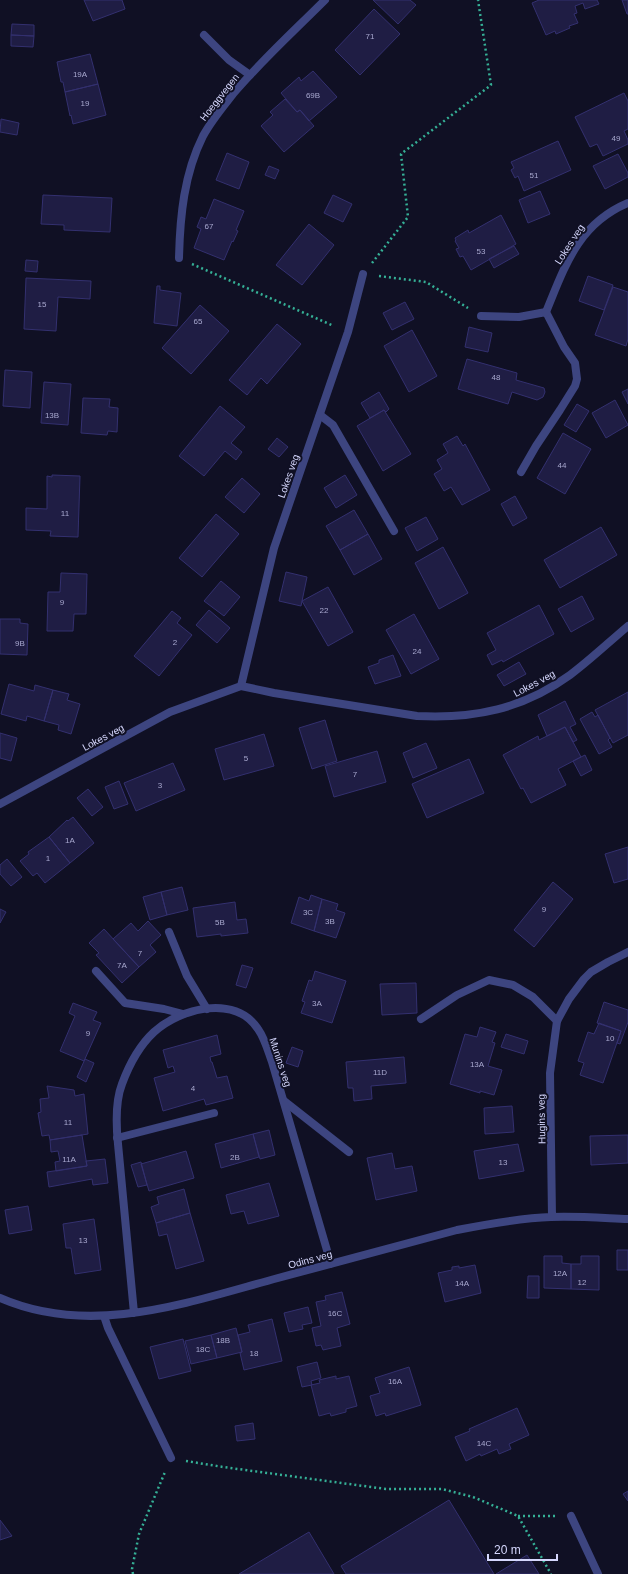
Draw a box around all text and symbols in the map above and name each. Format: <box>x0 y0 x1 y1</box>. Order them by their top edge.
house number: 71 <box>366 32 375 41</box>
house number: 19A <box>73 70 88 79</box>
street label: Hoeggvegen <box>198 72 241 123</box>
house number: 69B <box>306 91 320 100</box>
house number: 19 <box>81 99 90 108</box>
house number: 49 <box>612 134 621 143</box>
house number: 51 <box>530 171 539 180</box>
house number: 67 <box>205 222 214 231</box>
street label: Lokes veg <box>552 222 586 266</box>
house number: 53 <box>477 247 486 256</box>
house number: 15 <box>38 300 47 309</box>
house number: 65 <box>194 317 203 326</box>
house number: 48 <box>492 373 501 382</box>
house number: 13B <box>45 411 59 420</box>
street label: Lokes veg <box>276 453 301 500</box>
house number: 44 <box>558 461 567 470</box>
house number: 11 <box>61 509 70 518</box>
house number: 9 <box>60 598 65 607</box>
house number: 22 <box>320 606 329 615</box>
house number: 2 <box>173 638 178 647</box>
house number: 9B <box>15 639 25 648</box>
house number: 24 <box>413 647 422 656</box>
street label: Lokes veg <box>512 668 557 699</box>
street label: Lokes veg <box>81 722 126 753</box>
house number: 5 <box>244 754 249 763</box>
house number: 7 <box>353 770 358 779</box>
house number: 3 <box>158 781 163 790</box>
house number: 1A <box>65 836 76 845</box>
house number: 1 <box>46 854 51 863</box>
house number: 9 <box>542 905 547 914</box>
house number: 3C <box>303 908 313 917</box>
house number: 3B <box>325 917 335 926</box>
house number: 5B <box>215 918 225 927</box>
house number: 7 <box>138 949 143 958</box>
house number: 7A <box>117 961 128 970</box>
house number: 3A <box>312 999 323 1008</box>
house number: 9 <box>86 1029 91 1038</box>
house number: 10 <box>606 1034 615 1043</box>
street label: Munins veg <box>267 1036 294 1088</box>
house number: 13A <box>470 1060 485 1069</box>
house number: 11D <box>373 1068 387 1077</box>
house number: 4 <box>191 1084 196 1093</box>
street label: Hugins veg <box>536 1094 547 1144</box>
house number: 11 <box>64 1118 73 1127</box>
house number: 2B <box>230 1153 240 1162</box>
house number: 11A <box>62 1155 76 1164</box>
house number: 13 <box>499 1158 508 1167</box>
house number: 13 <box>79 1236 88 1245</box>
street label: Odins veg <box>287 1248 333 1271</box>
house number: 12A <box>553 1269 568 1278</box>
house number: 12 <box>578 1278 587 1287</box>
house number: 14A <box>455 1279 470 1288</box>
house number: 16C <box>328 1309 343 1318</box>
house number: 18B <box>216 1336 230 1345</box>
house number: 18C <box>196 1345 211 1354</box>
house number: 18 <box>250 1349 259 1358</box>
house number: 16A <box>388 1377 403 1386</box>
house number: 14C <box>477 1439 492 1448</box>
scale bar <box>488 1536 557 1562</box>
text: 20 m <box>494 1543 521 1557</box>

